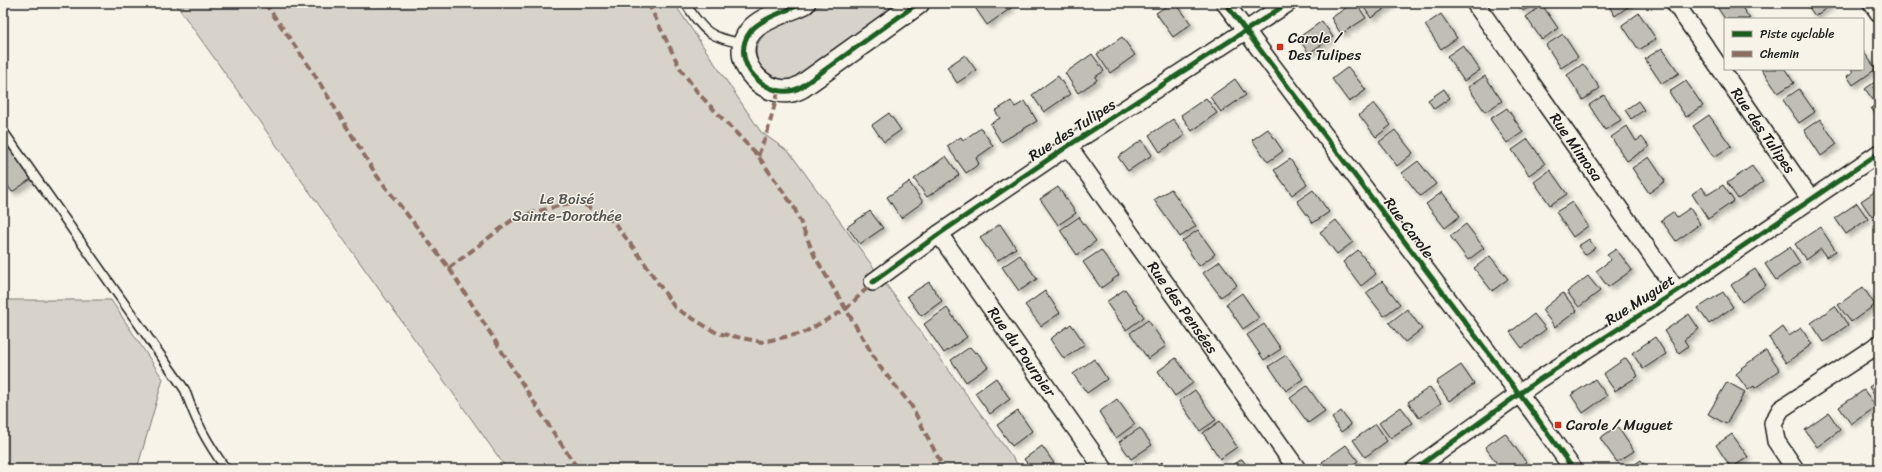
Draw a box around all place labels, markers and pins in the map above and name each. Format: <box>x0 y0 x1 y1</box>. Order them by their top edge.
place label: Carole / Des Tulipes <box>1288 25 1361 68</box>
marker: Carole / Des Tulipes <box>1275 42 1285 52</box>
place label: Carole / Muguet <box>1566 412 1674 438</box>
marker: Carole / Muguet <box>1553 420 1563 430</box>

